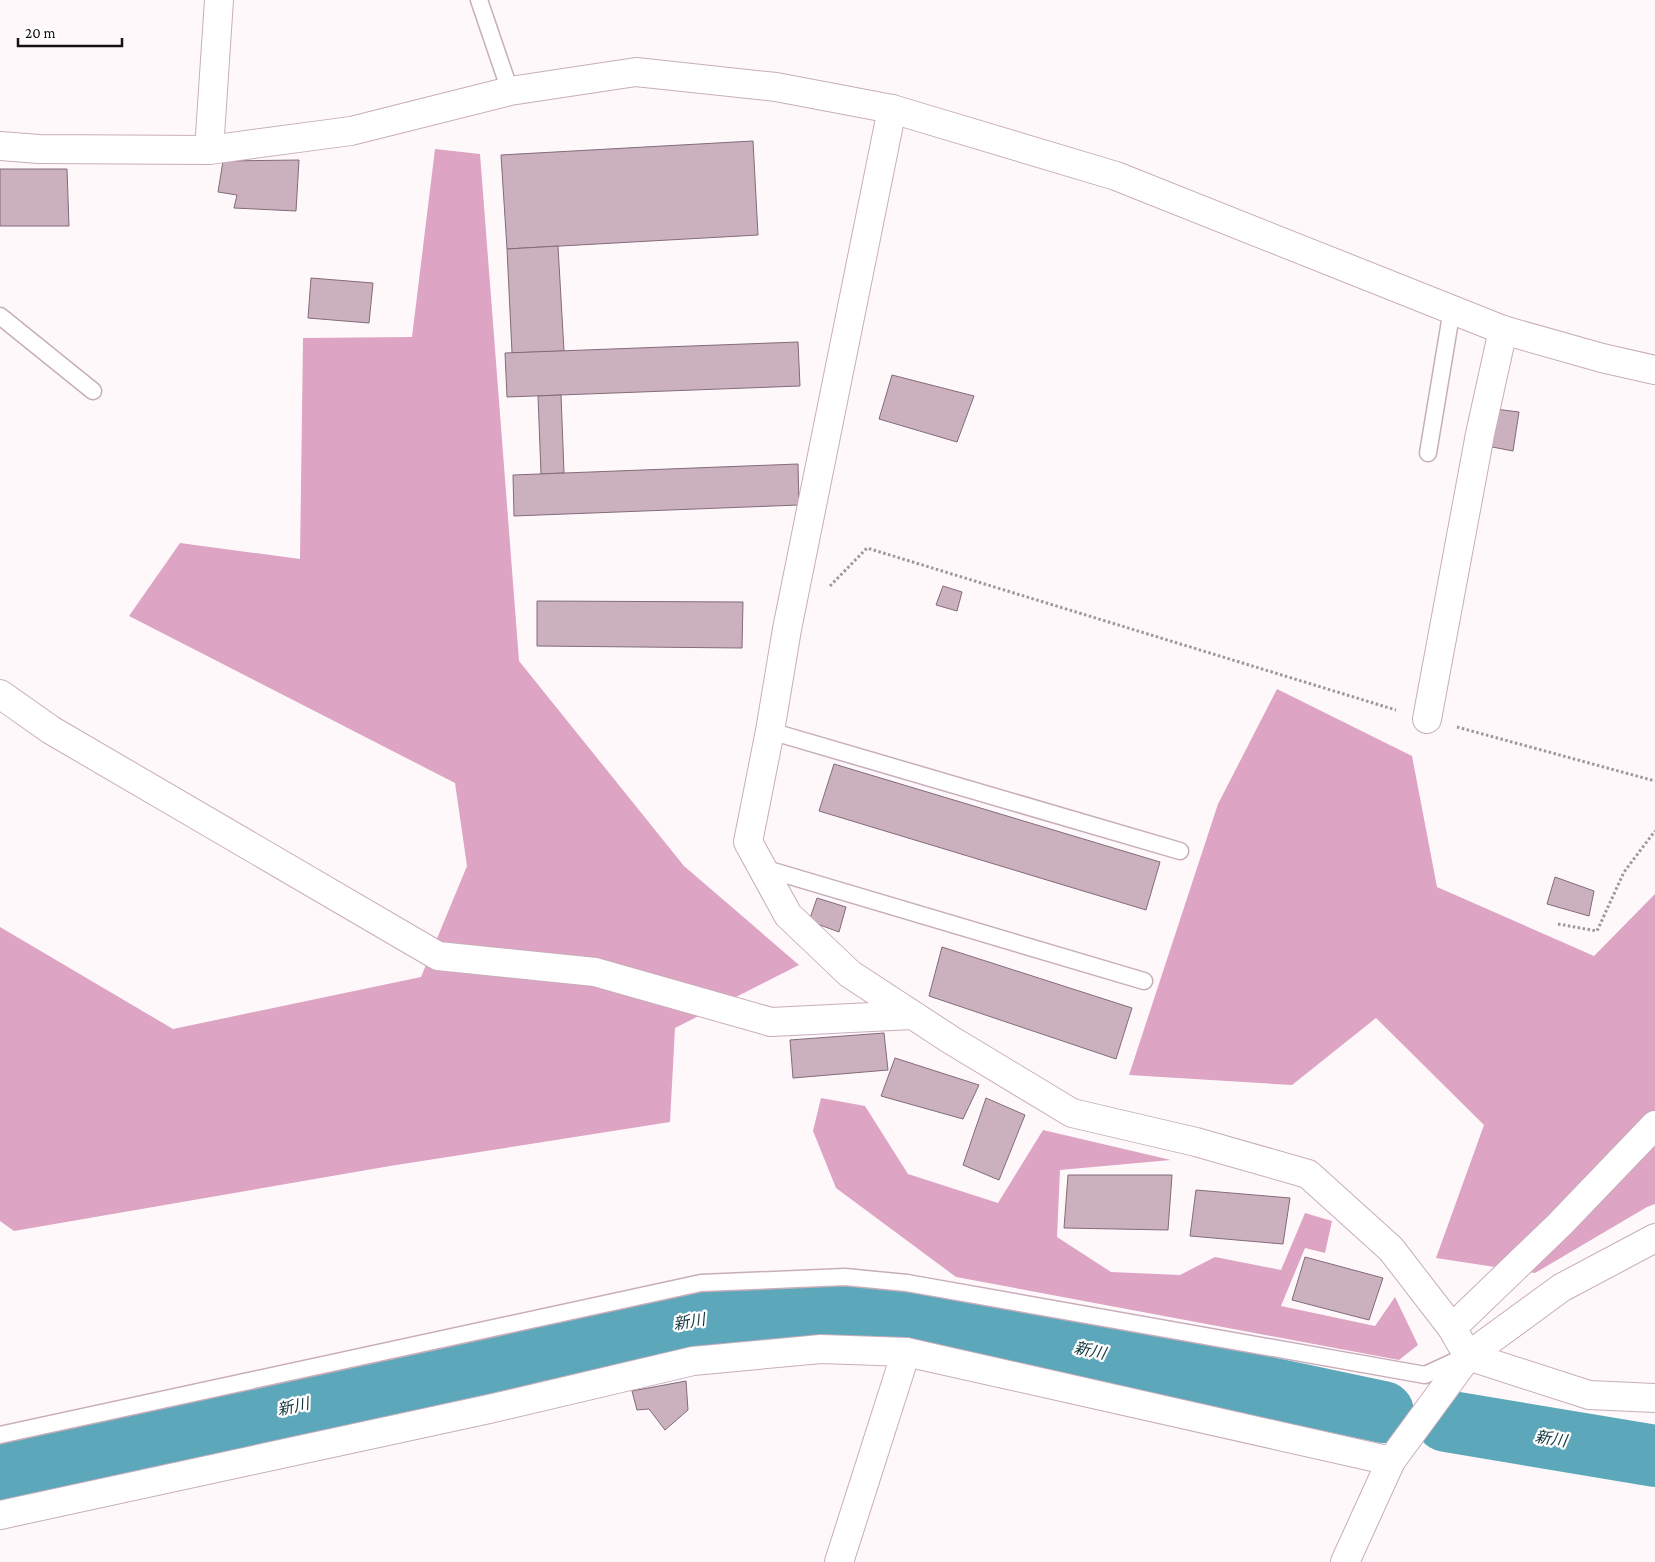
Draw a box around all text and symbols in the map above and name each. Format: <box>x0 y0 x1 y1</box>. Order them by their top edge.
scale bar <box>18 15 121 47</box>
text: 20 m <box>25 25 56 41</box>
water label: 新川 <box>672 1310 708 1332</box>
water label: 新川 <box>1072 1339 1109 1363</box>
water label: 新川 <box>276 1394 312 1418</box>
water label: 新川 <box>1534 1428 1570 1450</box>

